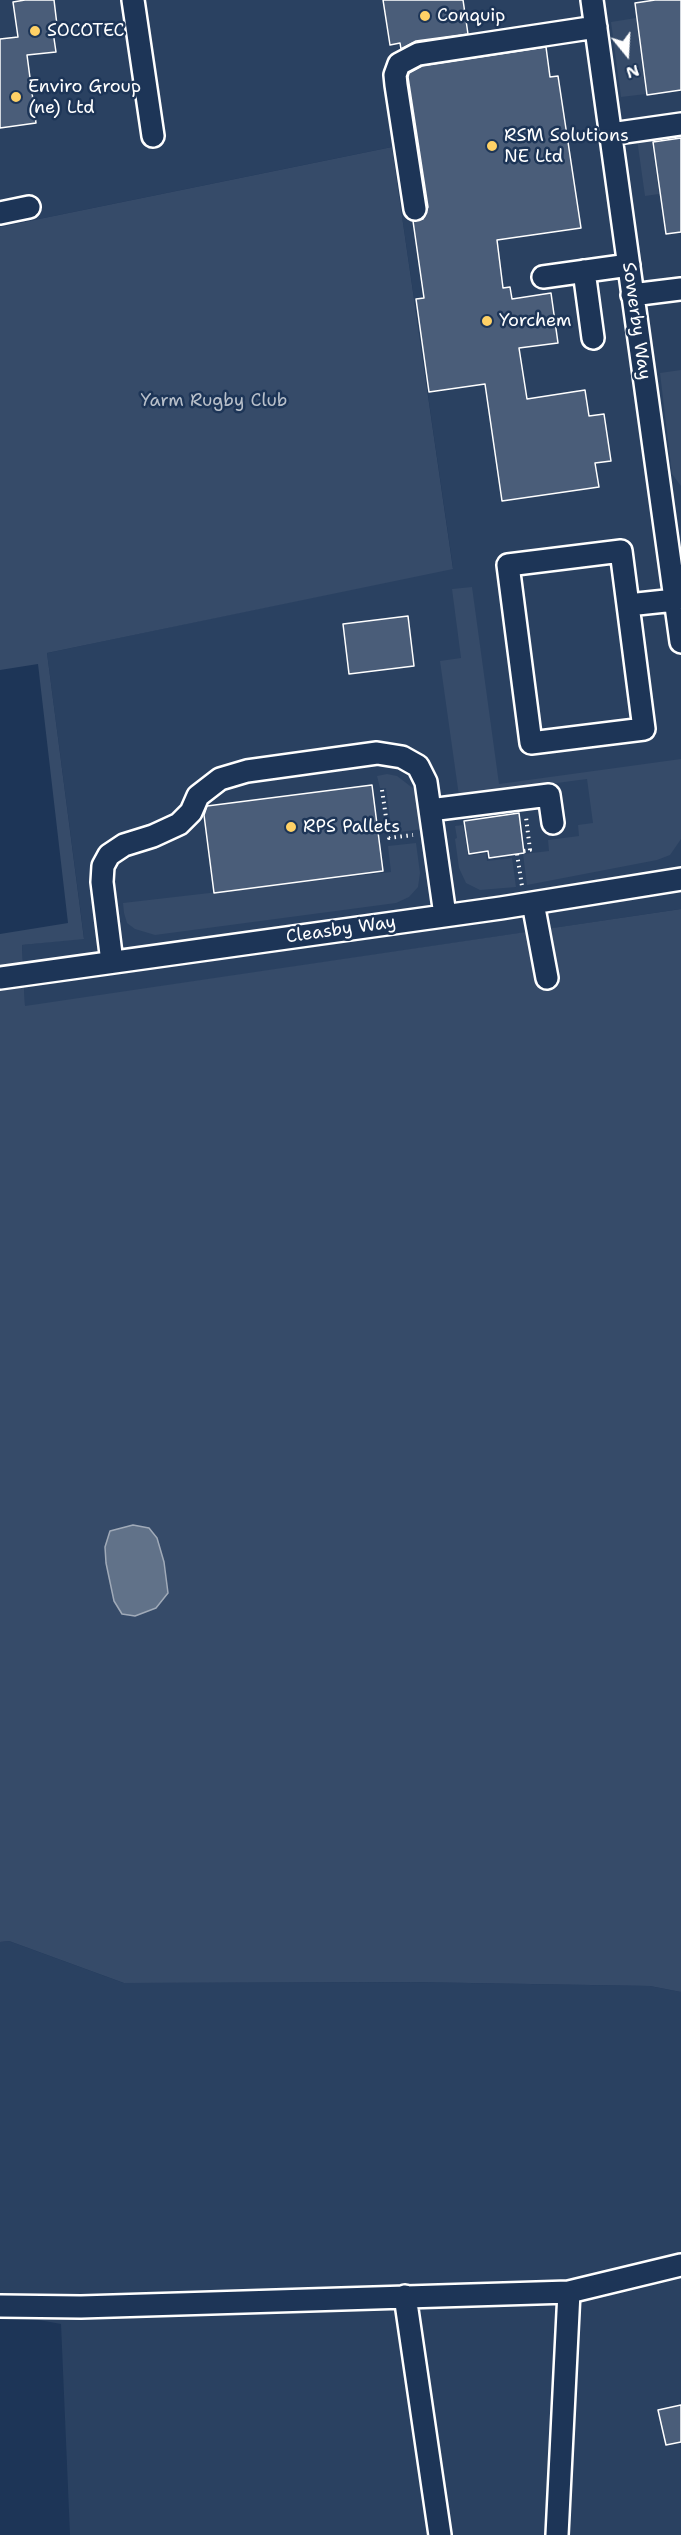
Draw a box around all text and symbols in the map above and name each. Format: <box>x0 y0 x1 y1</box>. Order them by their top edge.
place label: Conquip <box>437 5 505 27</box>
marker: Conquip <box>418 9 432 23</box>
place label: SOCOTEC <box>47 20 125 42</box>
marker: SOCOTEC <box>28 24 42 38</box>
north arrow <box>597 24 657 84</box>
text: N <box>623 60 642 84</box>
place label: Enviro Group (ne) Ltd <box>28 76 141 118</box>
marker: Enviro Group (ne) Ltd <box>9 90 23 104</box>
place label: RSM Solutions NE Ltd <box>504 125 629 168</box>
marker: RSM Solutions NE Ltd <box>485 139 499 153</box>
street label: Sowerby Way <box>617 261 655 381</box>
place label: Yorchem <box>499 310 572 332</box>
marker: Yorchem <box>480 314 494 328</box>
park label: Yarm Rugby Club <box>141 390 287 412</box>
place label: RPS Pallets <box>303 816 400 838</box>
marker: RPS Pallets <box>284 820 298 834</box>
street label: Cleasby Way <box>285 912 397 948</box>

